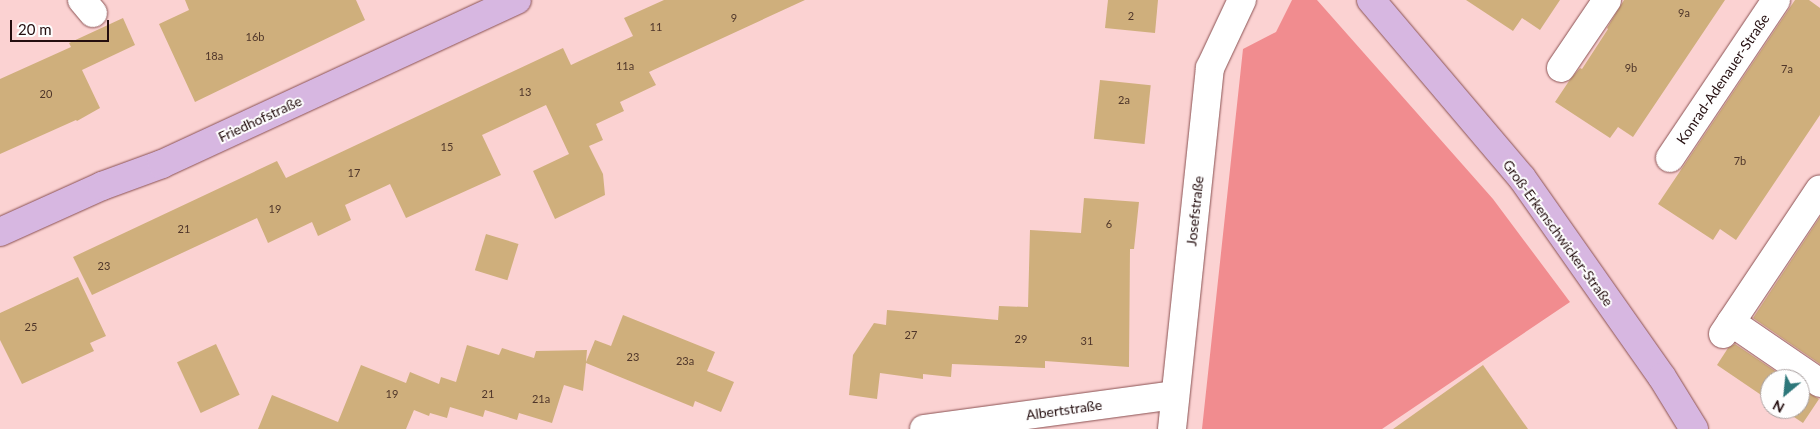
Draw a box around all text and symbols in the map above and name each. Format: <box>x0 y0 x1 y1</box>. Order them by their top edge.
house number: 9a <box>1678 6 1690 20</box>
house number: 2 <box>1128 9 1134 23</box>
scale bar <box>12 10 111 42</box>
house number: 9 <box>731 11 737 25</box>
street label: Konrad-Adenauer-Straße <box>1673 11 1773 147</box>
text: 20 m <box>18 20 52 38</box>
house number: 11 <box>650 20 662 34</box>
house number: 16b <box>246 30 264 44</box>
house number: 18a <box>205 49 223 63</box>
house number: 11a <box>616 59 634 73</box>
house number: 9b <box>1625 61 1637 75</box>
house number: 7a <box>1781 62 1793 76</box>
house number: 13 <box>519 85 531 99</box>
house number: 20 <box>40 87 52 101</box>
street label: Friedhofstraße <box>216 92 304 146</box>
house number: 2a <box>1118 93 1130 107</box>
house number: 15 <box>441 140 453 154</box>
house number: 7b <box>1734 154 1746 168</box>
street label: Groß-Erkenschwicker-Straße <box>1499 157 1617 309</box>
house number: 17 <box>348 166 360 180</box>
street label: Josefstraße <box>1183 175 1207 247</box>
house number: 19 <box>269 202 281 216</box>
house number: 6 <box>1106 217 1112 231</box>
house number: 21 <box>178 222 190 236</box>
house number: 23 <box>98 259 110 273</box>
house number: 25 <box>25 320 37 334</box>
house number: 27 <box>905 328 917 342</box>
house number: 29 <box>1015 332 1027 346</box>
house number: 31 <box>1081 334 1093 348</box>
house number: 23 <box>627 350 639 364</box>
house number: 23a <box>676 354 694 368</box>
north arrow <box>1760 369 1810 419</box>
house number: 19 <box>386 387 398 401</box>
house number: 21 <box>482 387 494 401</box>
house number: 21a <box>532 392 550 406</box>
street label: Albertstraße <box>1025 396 1103 424</box>
text: N <box>1769 397 1787 417</box>

